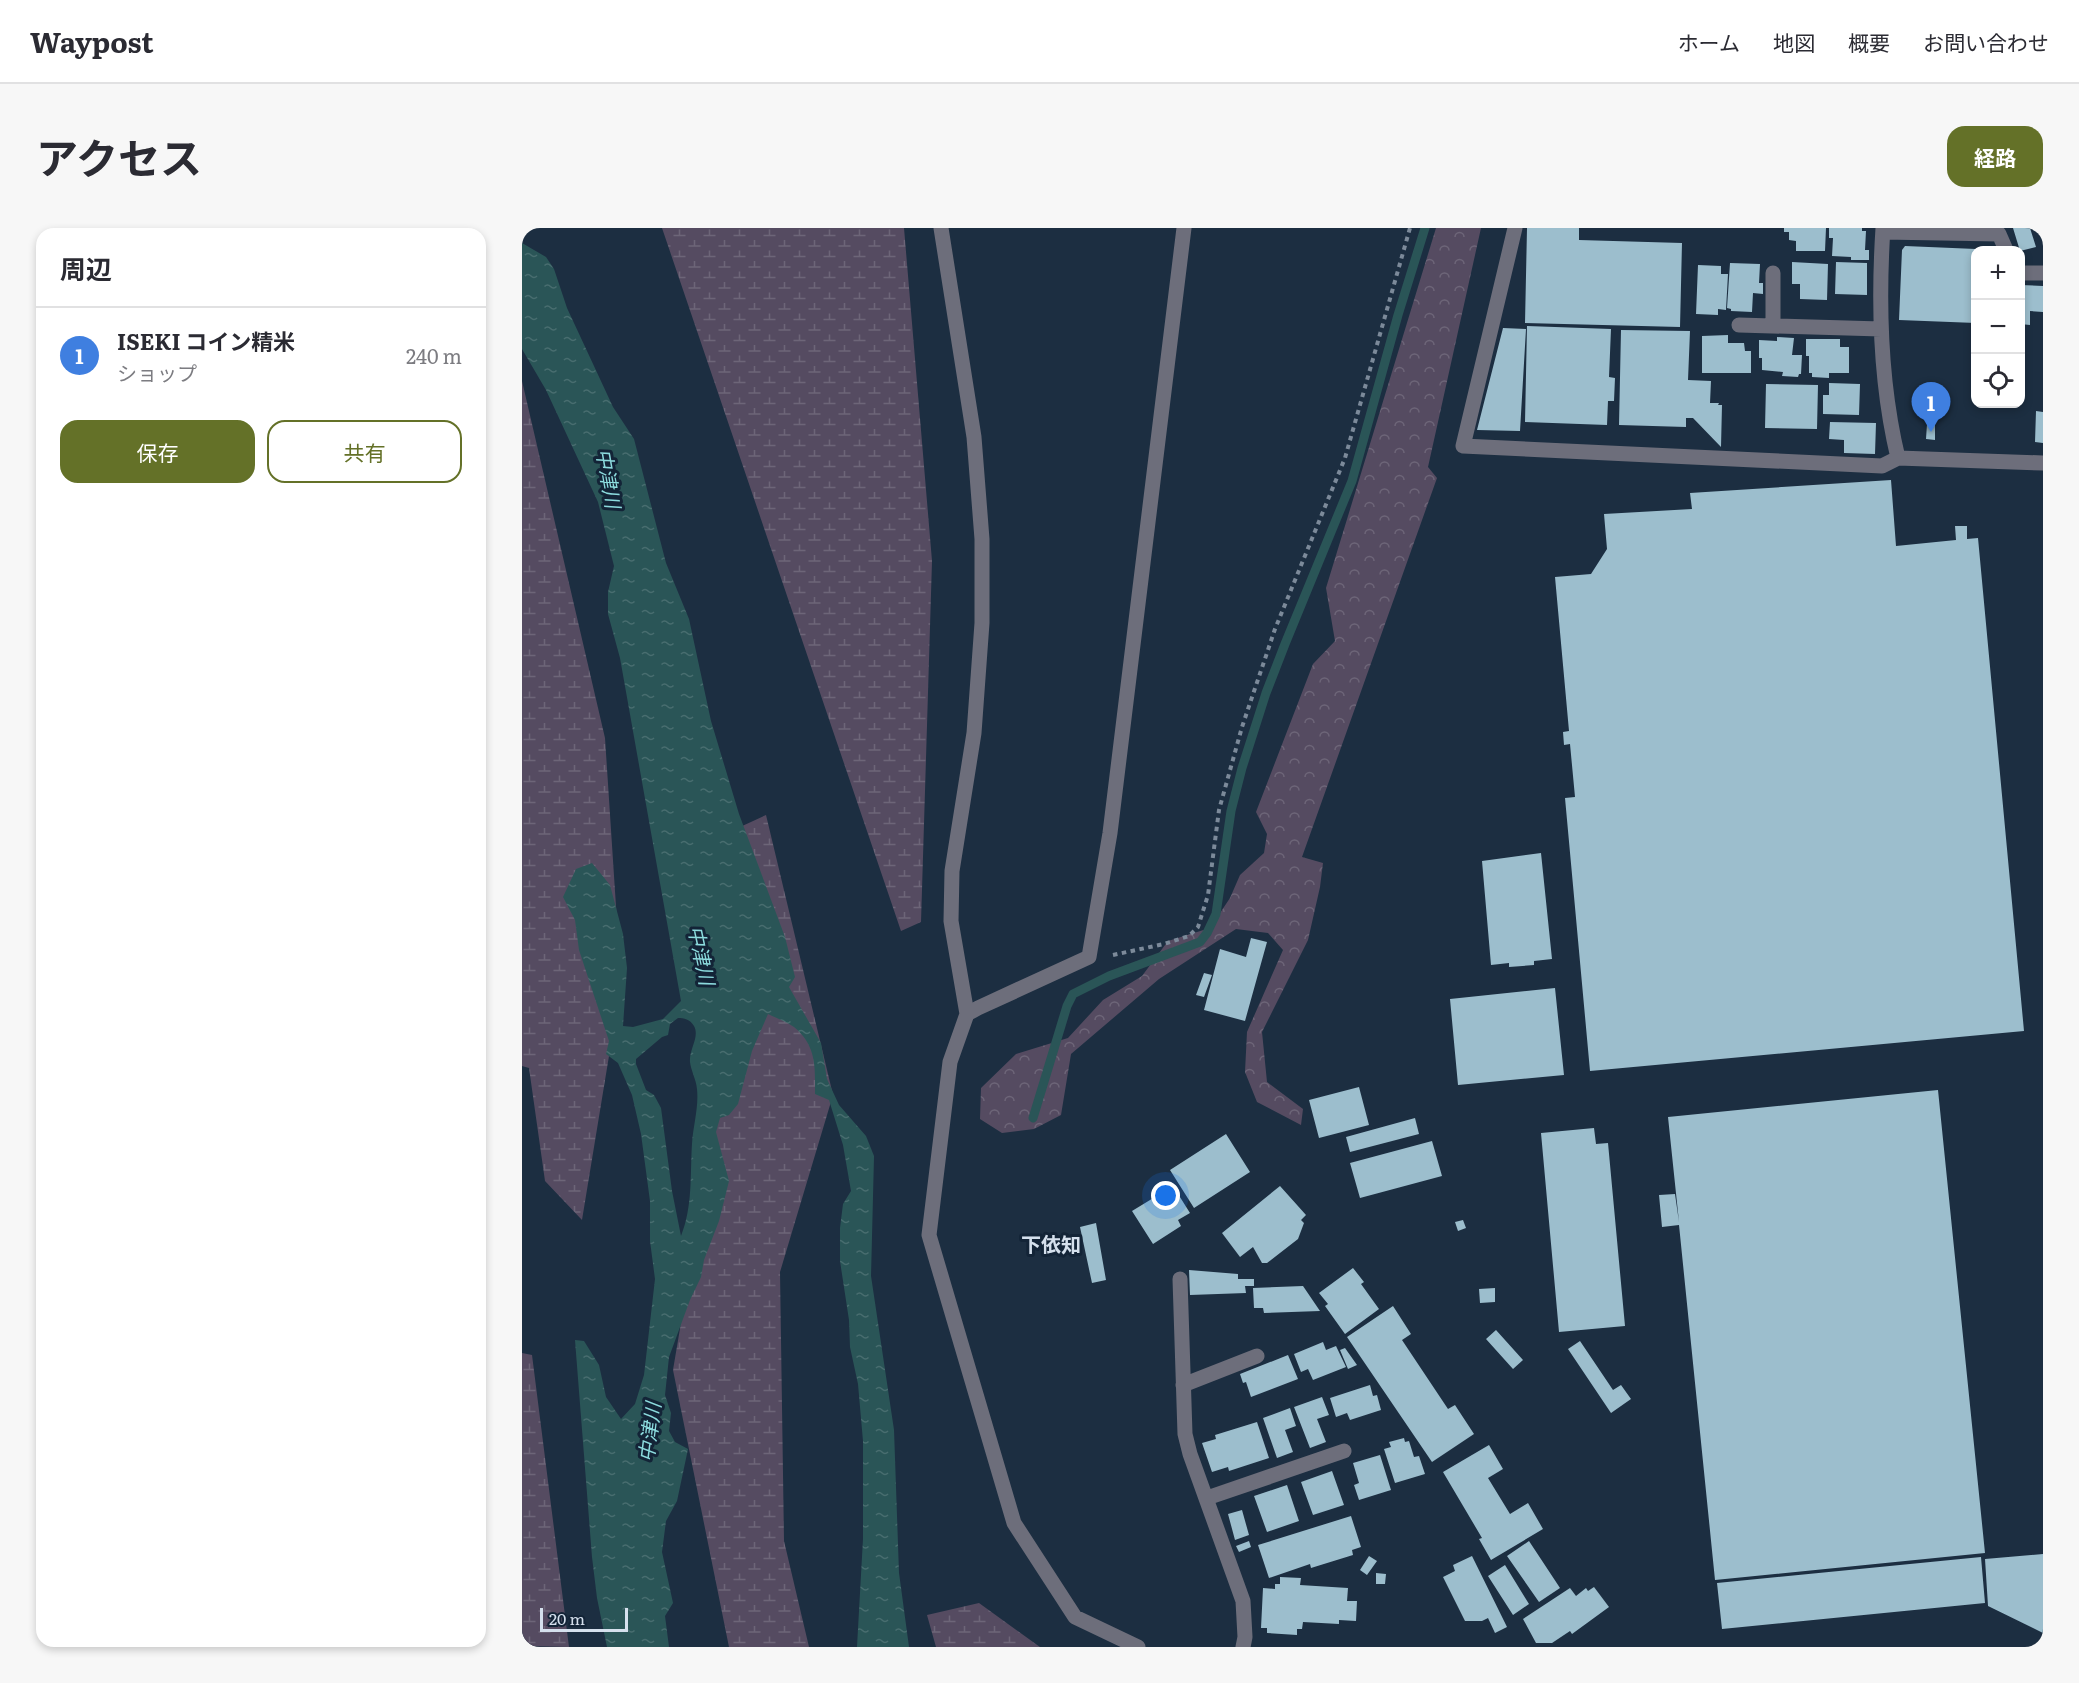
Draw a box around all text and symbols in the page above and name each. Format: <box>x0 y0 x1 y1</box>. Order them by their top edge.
text: Waypost <box>30 20 154 62</box>
text: ホーム <box>1678 26 1740 57</box>
text: 地図 <box>1773 26 1815 57</box>
text: 概要 <box>1848 26 1890 57</box>
text: お問い合わせ <box>1923 26 2049 57</box>
text: アクセス <box>36 125 202 187</box>
button: 経路 <box>1947 126 2043 187</box>
map controls <box>1971 246 2025 408</box>
button: + <box>1971 246 2025 300</box>
text: 周辺 <box>60 248 112 287</box>
button: − <box>1971 300 2025 354</box>
text: ISEKI コイン精米 <box>117 324 295 357</box>
text: 1 <box>75 340 84 370</box>
text: 240 m <box>406 340 462 370</box>
button: locate <box>1971 354 2025 408</box>
text: ショップ <box>117 357 197 387</box>
pin: 1 <box>1912 382 1950 432</box>
button: 保存 <box>60 420 255 483</box>
button: 共有 <box>267 420 462 483</box>
water label: 中津川 <box>590 446 630 512</box>
water label: 中津川 <box>682 923 724 989</box>
your location <box>1151 1181 1180 1210</box>
district label: 下依知 <box>1021 1228 1081 1258</box>
water label: 中津川 <box>629 1398 667 1464</box>
scale bar <box>540 1605 628 1632</box>
text: 20 m <box>549 1606 585 1630</box>

